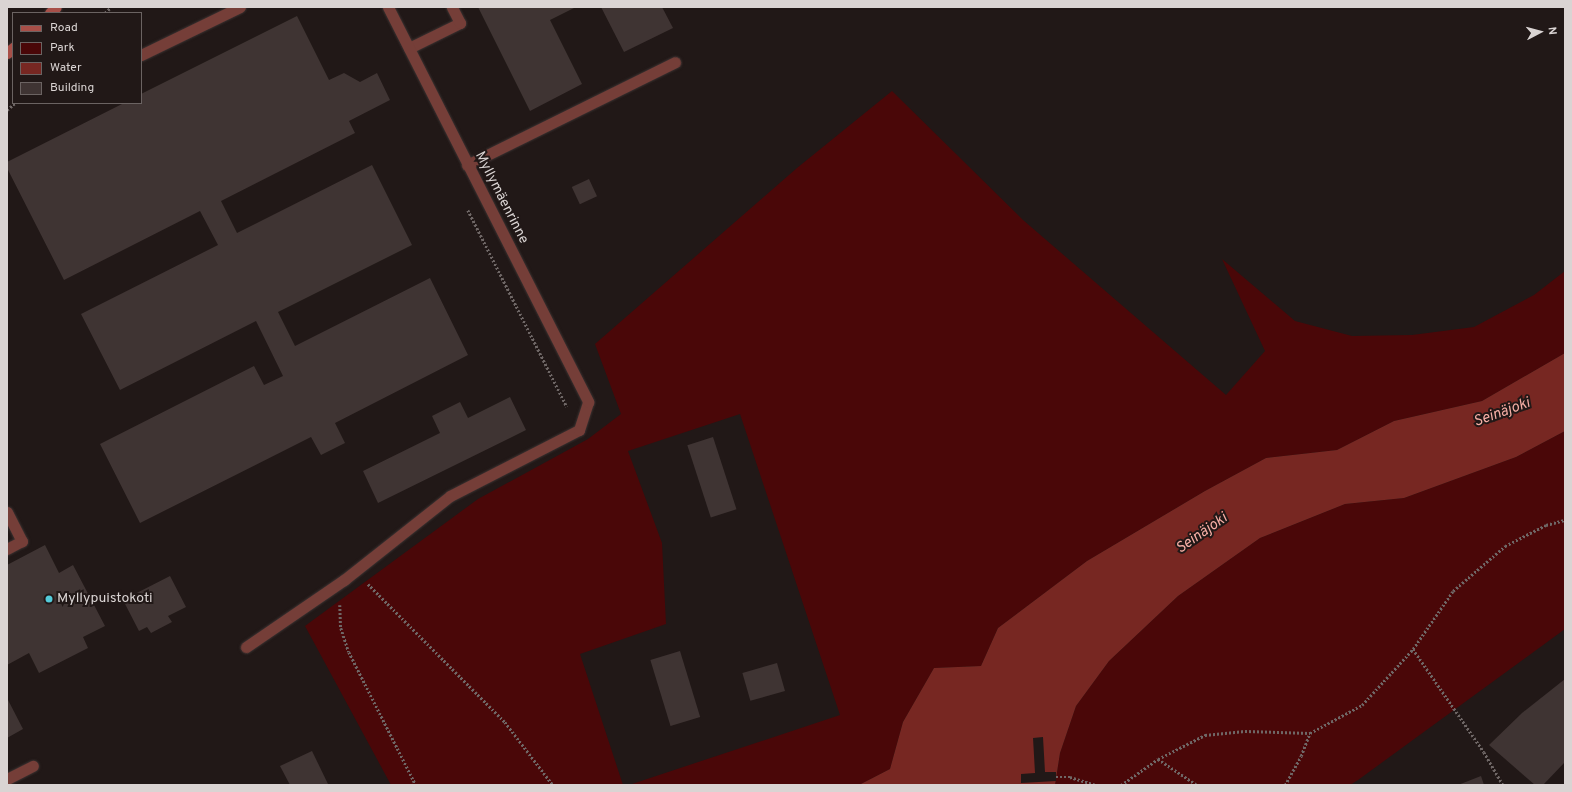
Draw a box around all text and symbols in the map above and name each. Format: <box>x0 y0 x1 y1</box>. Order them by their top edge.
legend <box>12 12 142 104</box>
north arrow <box>1520 12 1560 52</box>
text: Road <box>50 20 78 36</box>
text: N <box>1545 26 1559 35</box>
text: Park <box>50 40 75 56</box>
text: Water <box>50 60 82 76</box>
text: Building <box>50 80 94 96</box>
street label: Myllymäenrinne <box>471 149 531 247</box>
water label: Seinäjoki <box>1471 395 1533 431</box>
water label: Seinäjoki <box>1173 510 1231 558</box>
place label: Myllypuistokoti <box>57 591 153 607</box>
marker: Myllypuistokoti <box>44 594 54 604</box>

